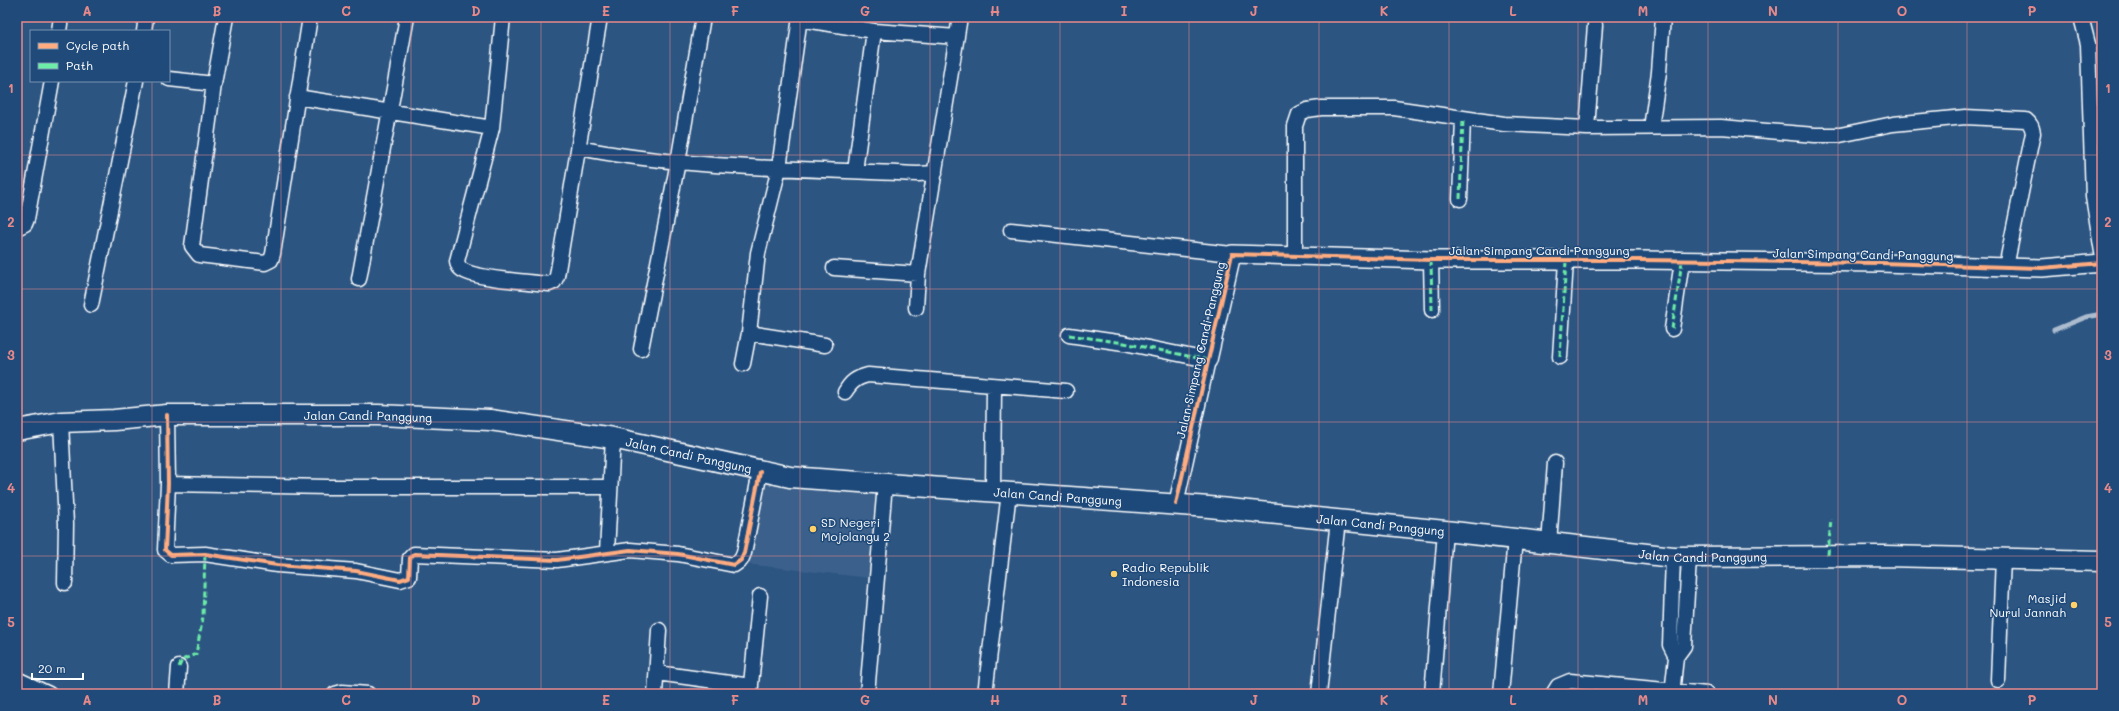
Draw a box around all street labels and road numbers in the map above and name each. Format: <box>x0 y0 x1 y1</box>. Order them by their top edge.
street label: Jalan Simpang Candi Panggung <box>1449 242 1629 258</box>
street label: Jalan Simpang Candi Panggung <box>1773 244 1954 264</box>
street label: Jalan Simpang Candi Panggung <box>1172 260 1228 440</box>
street label: Jalan Candi Panggung <box>304 407 433 425</box>
street label: Jalan Candi Panggung <box>624 433 753 476</box>
street label: Jalan Candi Panggung <box>993 484 1122 509</box>
street label: Jalan Candi Panggung <box>1316 510 1445 539</box>
street label: Jalan Candi Panggung <box>1638 545 1767 565</box>

